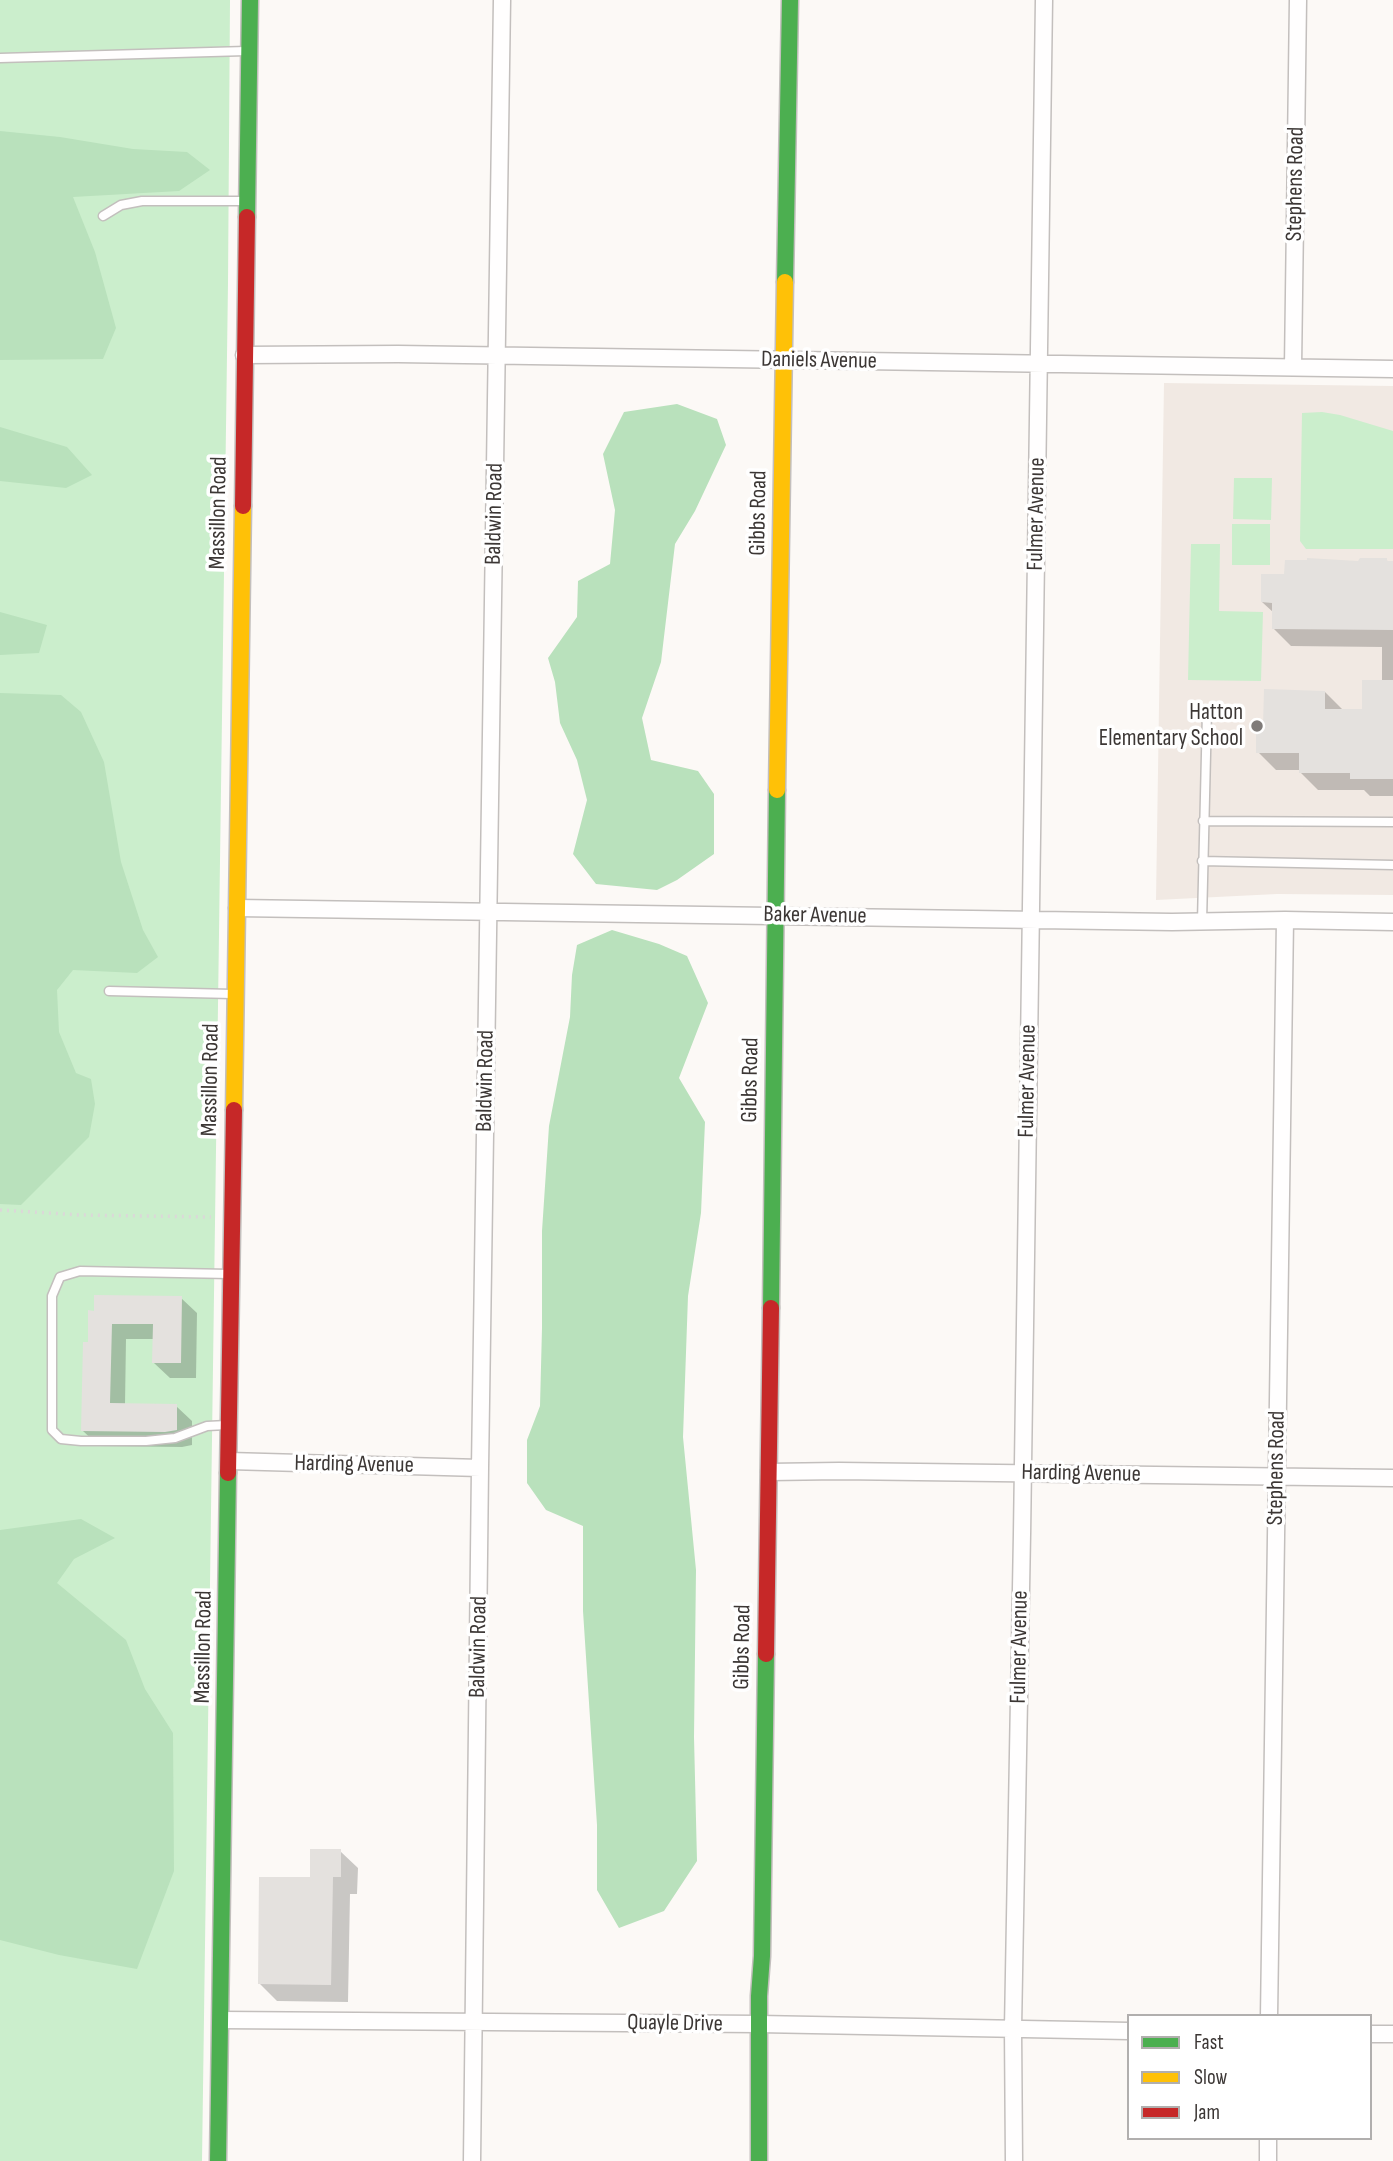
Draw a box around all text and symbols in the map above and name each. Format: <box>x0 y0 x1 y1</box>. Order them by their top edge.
street label: Stephens Road <box>1281 126 1311 242</box>
street label: Daniels Avenue <box>761 346 877 376</box>
street label: Massillon Road <box>204 456 234 570</box>
street label: Fulmer Avenue <box>1022 457 1052 571</box>
street label: Baldwin Road <box>480 463 510 565</box>
street label: Gibbs Road <box>744 470 774 556</box>
place label: Hatton Elementary School <box>1099 699 1243 753</box>
marker: Hatton Elementary School <box>1249 718 1265 734</box>
street label: Baker Avenue <box>763 901 867 931</box>
street label: Massillon Road <box>196 1023 226 1137</box>
street label: Fulmer Avenue <box>1013 1024 1043 1138</box>
street label: Baldwin Road <box>471 1030 501 1132</box>
street label: Gibbs Road <box>736 1037 766 1123</box>
street label: Stephens Road <box>1262 1410 1292 1526</box>
street label: Harding Avenue <box>294 1450 414 1480</box>
street label: Harding Avenue <box>1021 1459 1141 1489</box>
street label: Massillon Road <box>189 1590 219 1704</box>
street label: Fulmer Avenue <box>1005 1590 1035 1704</box>
street label: Baldwin Road <box>464 1596 494 1698</box>
street label: Gibbs Road <box>728 1604 758 1690</box>
street label: Quayle Drive <box>627 2009 723 2039</box>
legend <box>1127 2014 1372 2140</box>
text: Fast <box>1194 2030 1224 2055</box>
text: Slow <box>1194 2065 1227 2090</box>
text: Jam <box>1194 2100 1220 2125</box>

